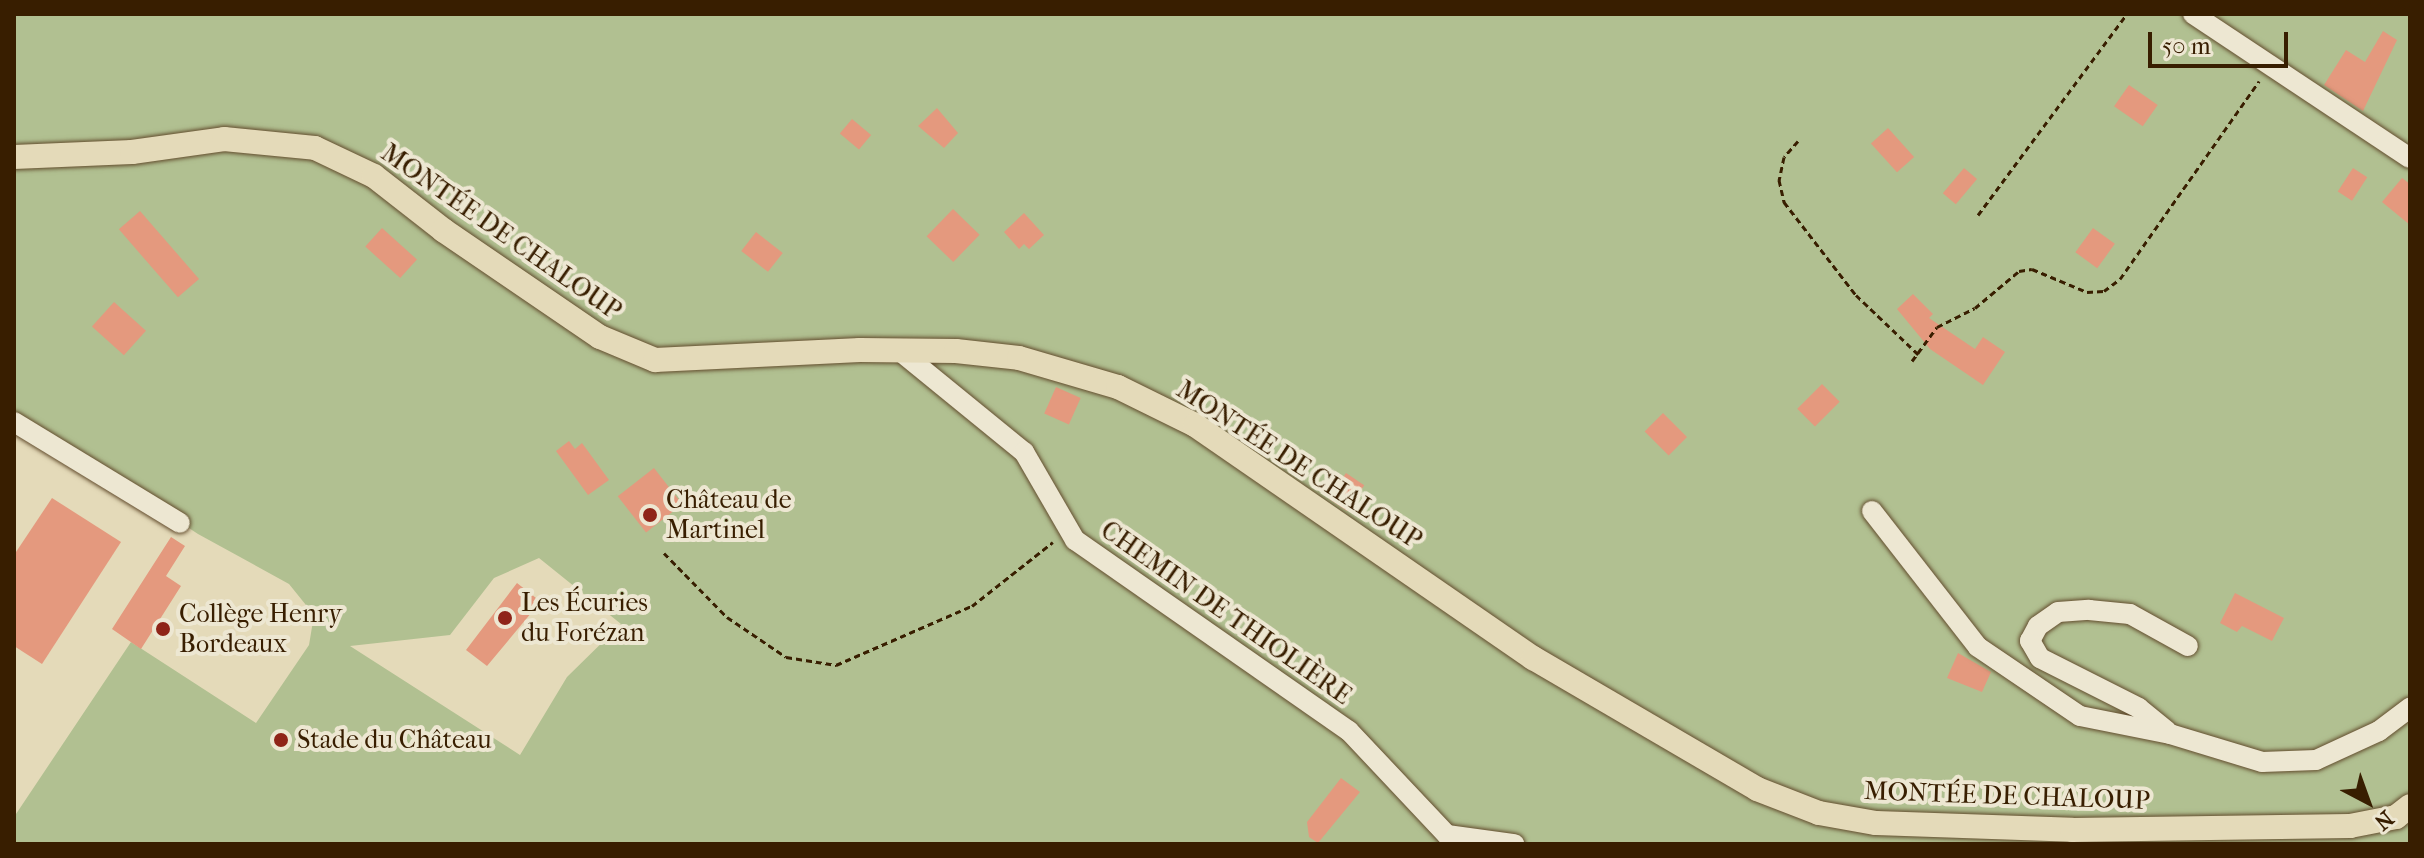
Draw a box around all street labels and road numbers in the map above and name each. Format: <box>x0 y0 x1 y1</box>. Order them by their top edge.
street label: MONTÉE DE CHALOUP <box>375 137 627 327</box>
street label: MONTÉE DE CHALOUP <box>1171 374 1427 556</box>
street label: CHEMIN DE THIOLIÈRE <box>1095 515 1357 711</box>
street label: MONTÉE DE CHALOUP <box>1864 775 2150 817</box>

